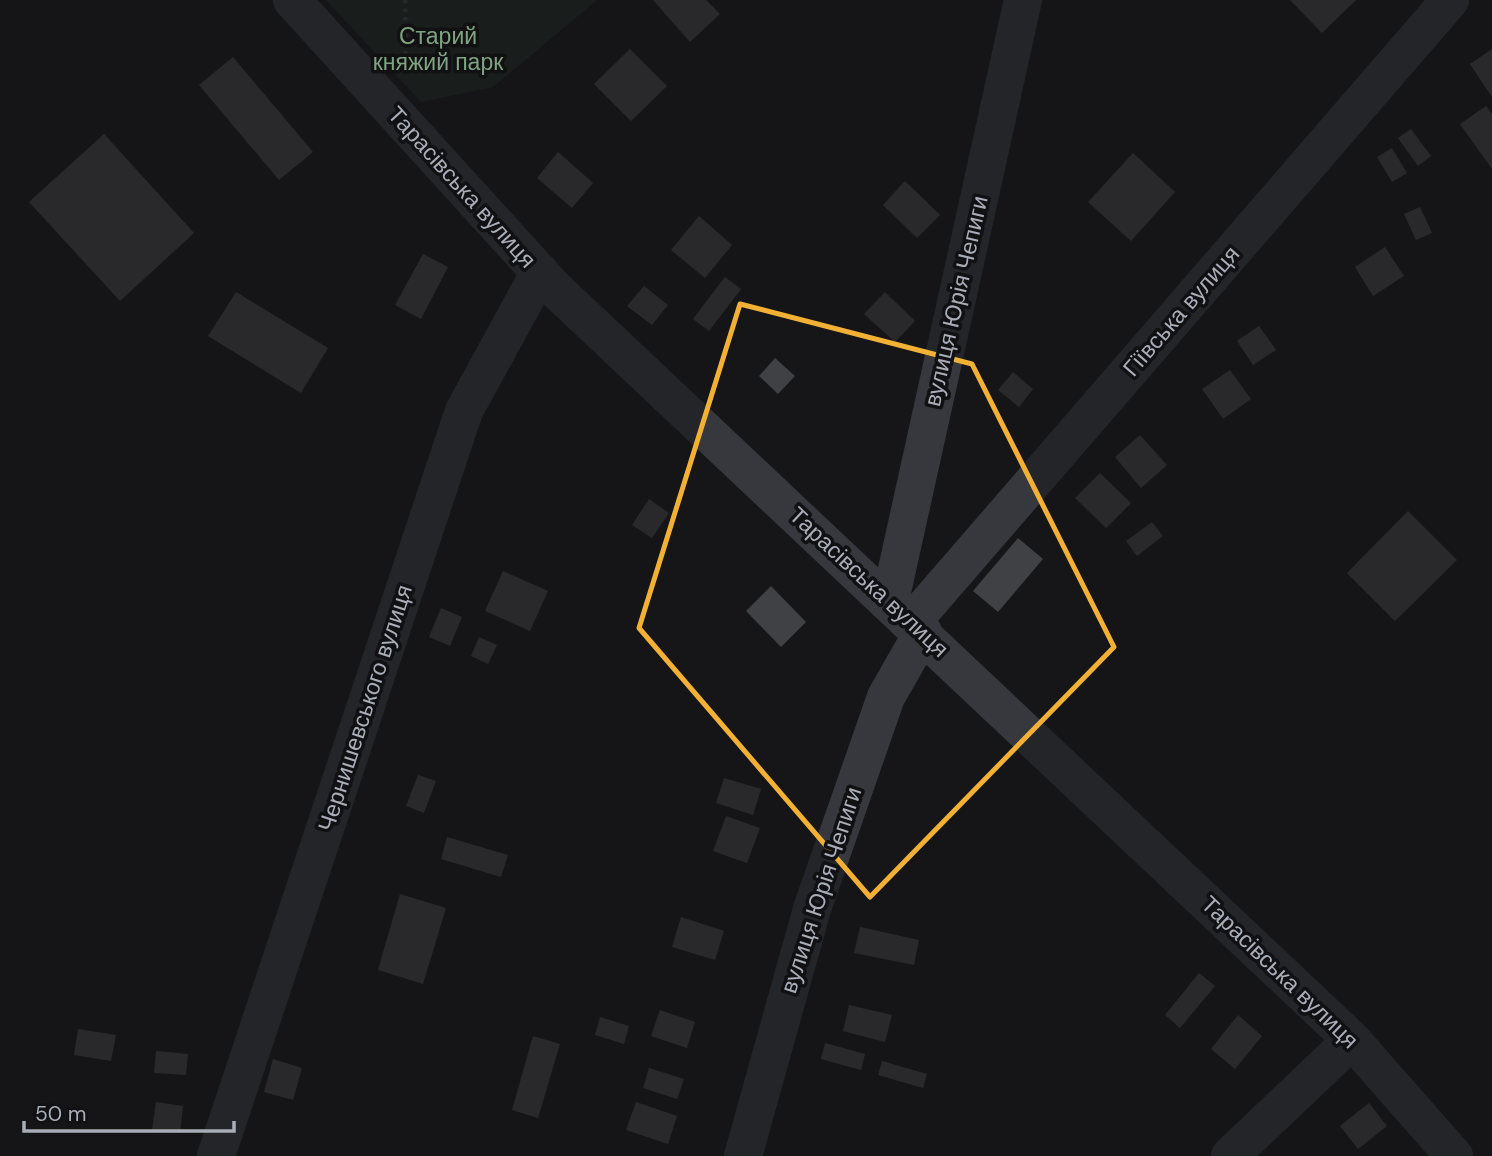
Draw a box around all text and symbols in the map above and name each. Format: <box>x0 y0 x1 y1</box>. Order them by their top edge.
park label: Старий княжий парк <box>373 21 504 77</box>
street label: Тарасівська вулиця <box>381 100 543 274</box>
street label: вулиця Юрія Чепиги <box>917 193 995 409</box>
street label: Гіївська вулиця <box>1116 239 1246 383</box>
street label: Тарасівська вулиця <box>783 500 955 664</box>
street label: Чернишевського вулиця <box>311 581 419 835</box>
street label: вулиця Юрія Чепиги <box>774 783 868 997</box>
street label: Тарасівська вулиця <box>1195 889 1365 1055</box>
scale bar <box>24 1090 234 1134</box>
text: 50 m <box>35 1100 86 1128</box>

